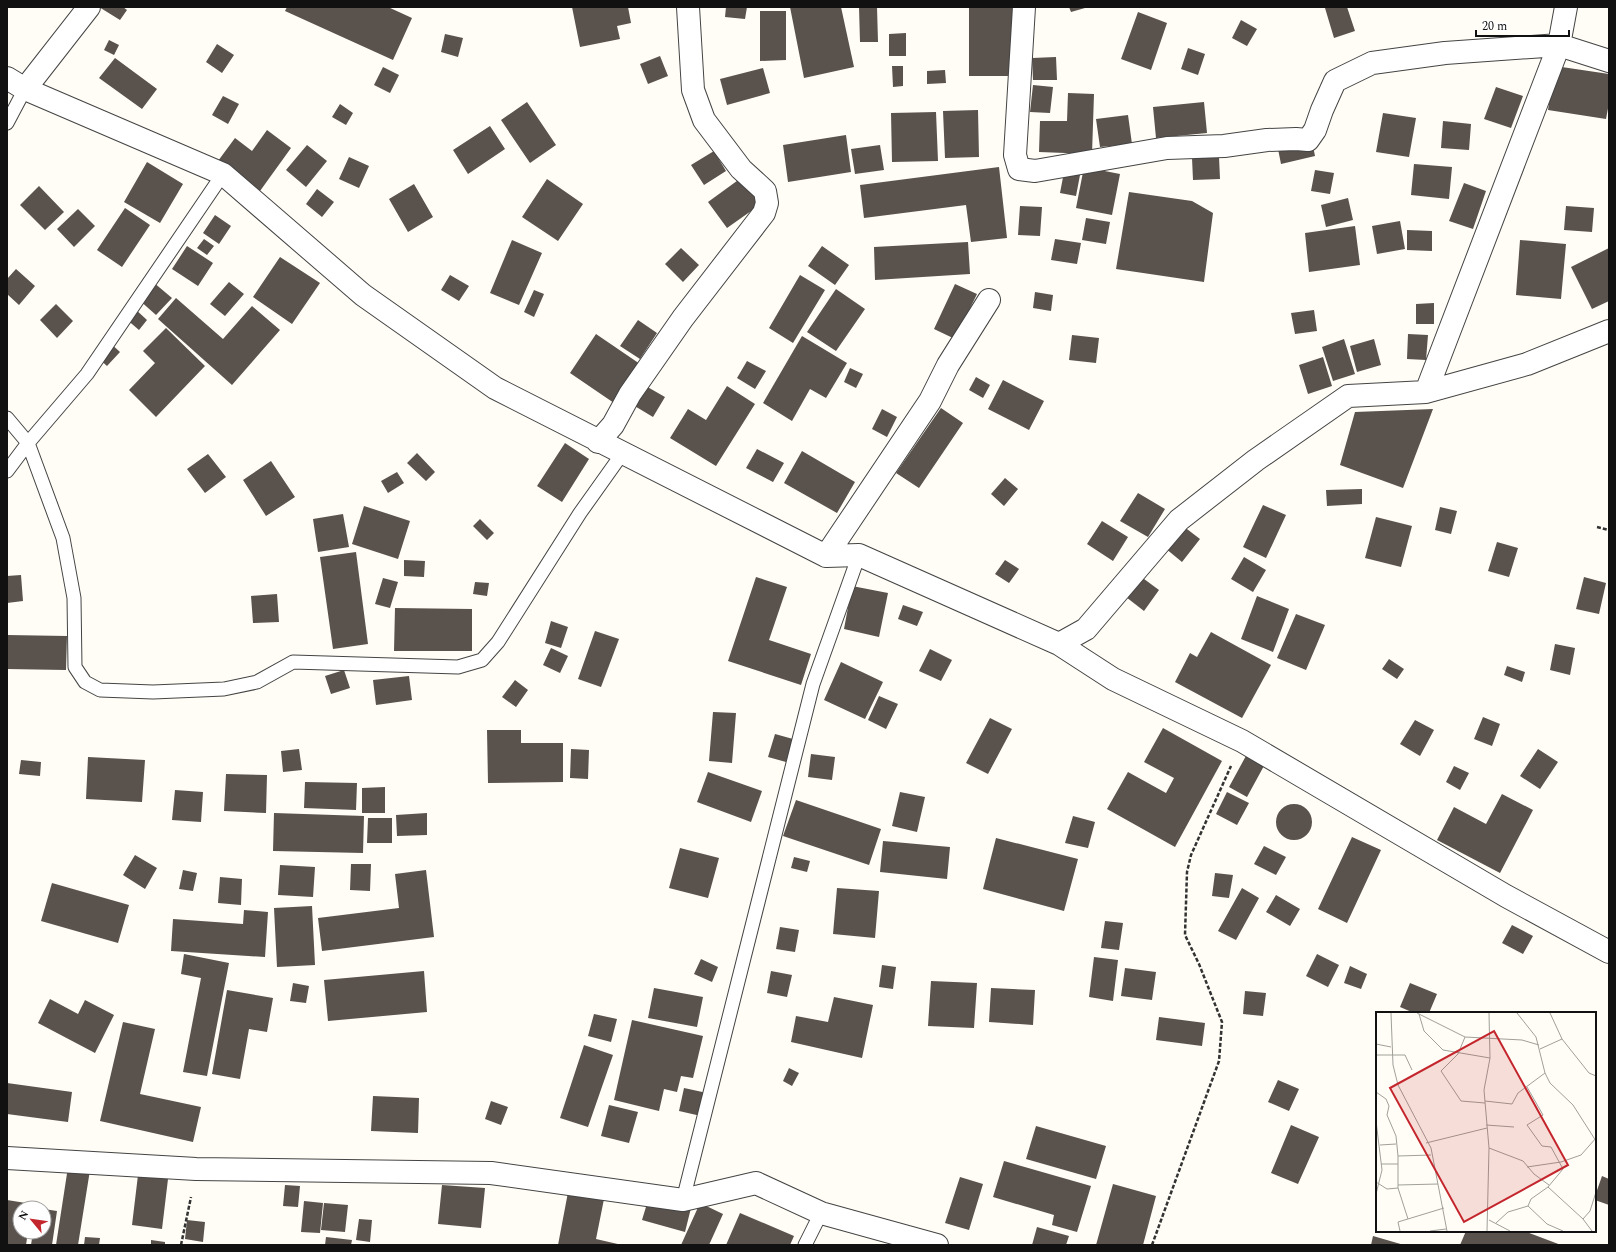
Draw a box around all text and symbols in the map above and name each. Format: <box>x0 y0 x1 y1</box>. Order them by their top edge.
scale bar <box>1476 12 1569 38</box>
text: 20 m <box>1482 17 1507 36</box>
inset map <box>1376 1012 1596 1232</box>
north arrow <box>12 1200 52 1240</box>
text: N <box>14 1207 33 1223</box>

